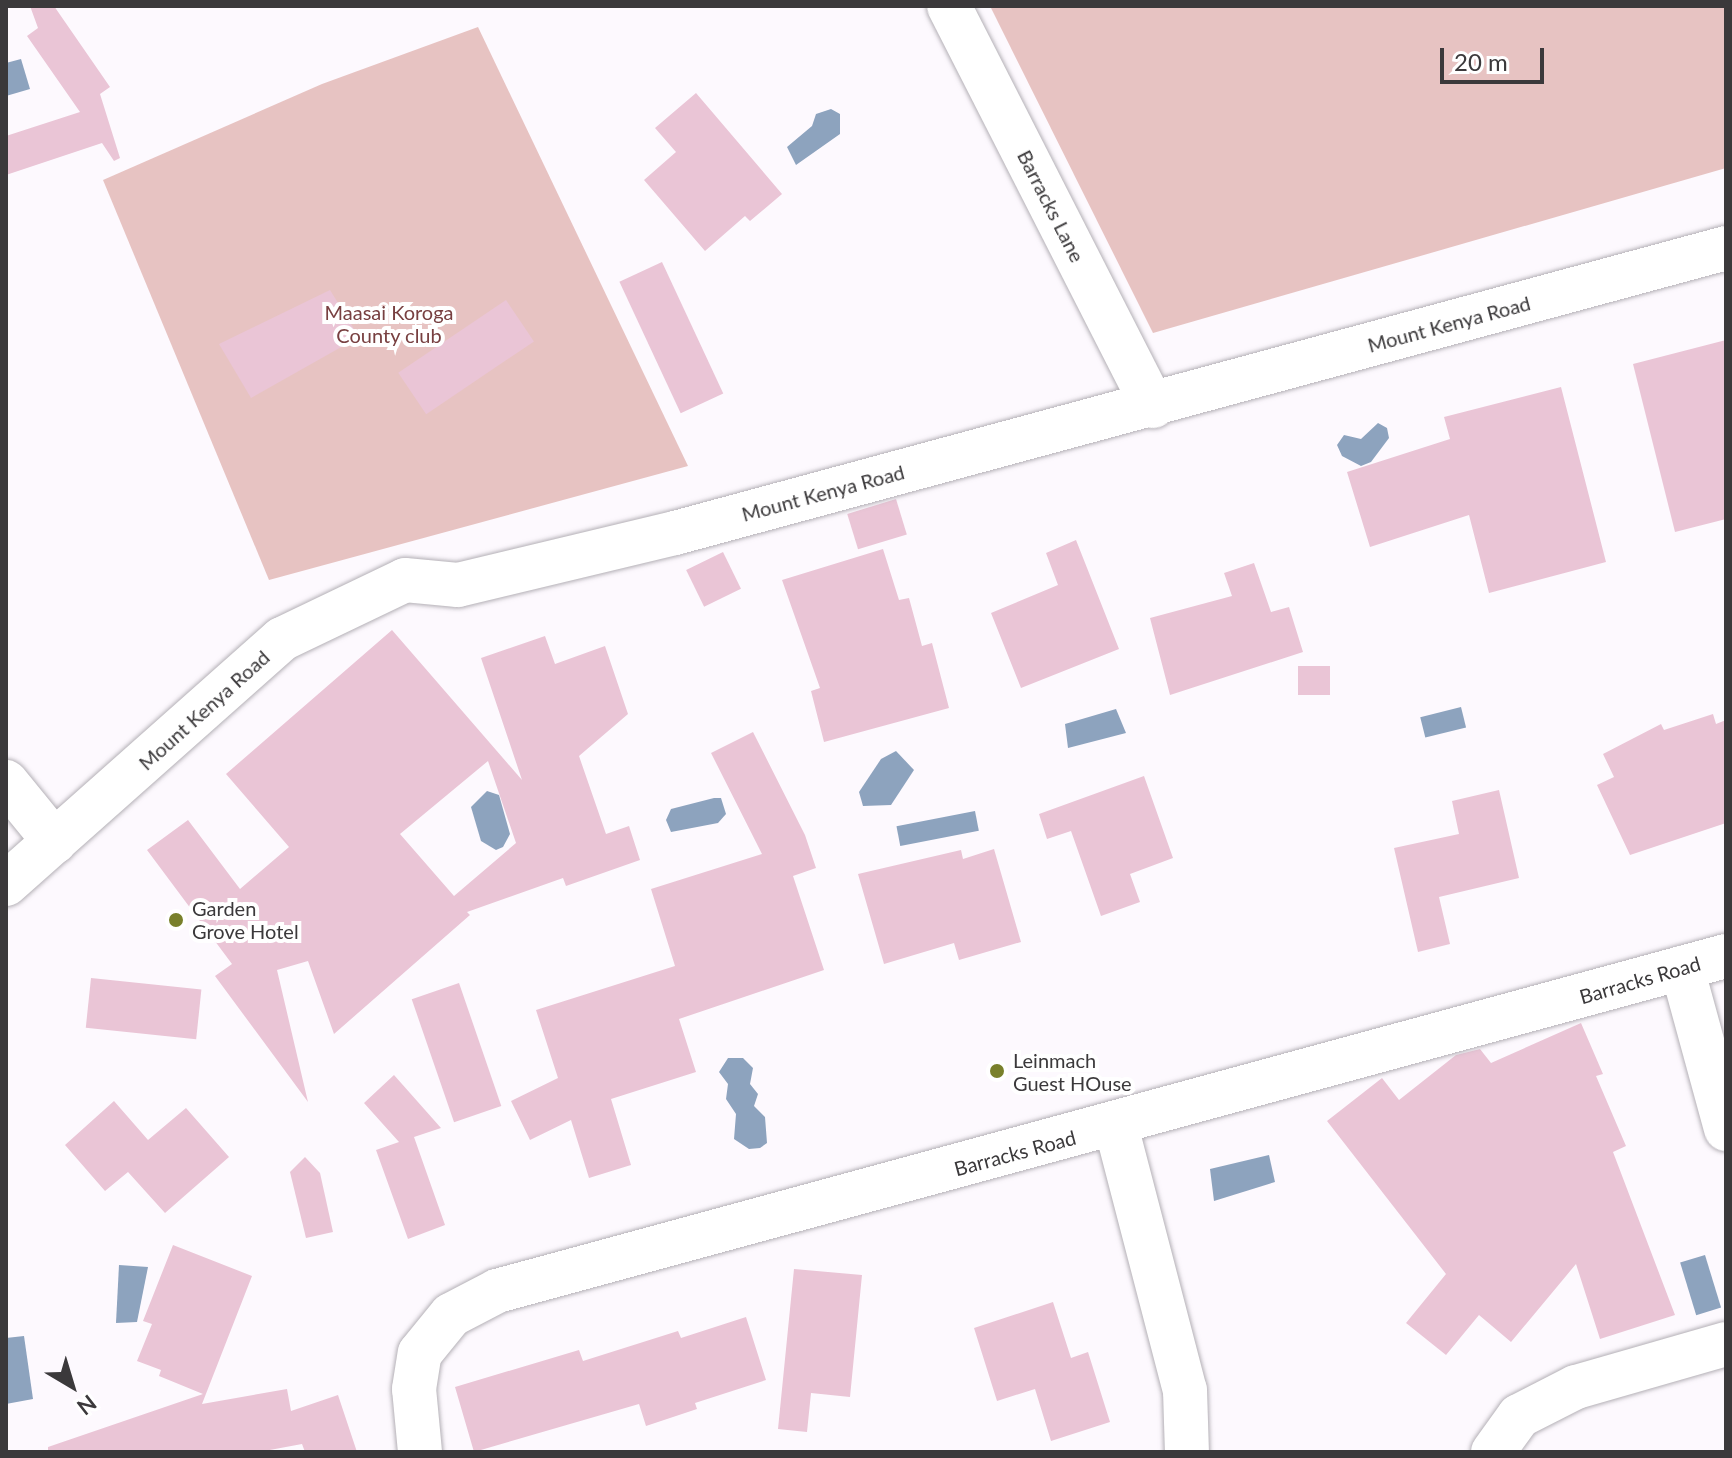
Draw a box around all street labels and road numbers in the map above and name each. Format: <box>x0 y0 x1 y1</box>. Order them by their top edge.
street label: Barracks Lane <box>1013 146 1089 266</box>
street label: Mount Kenya Road <box>1365 291 1533 357</box>
street label: Mount Kenya Road <box>739 460 907 526</box>
street label: Mount Kenya Road <box>134 645 274 775</box>
street label: Barracks Road <box>1577 951 1703 1009</box>
street label: Barracks Road <box>952 1125 1078 1181</box>

